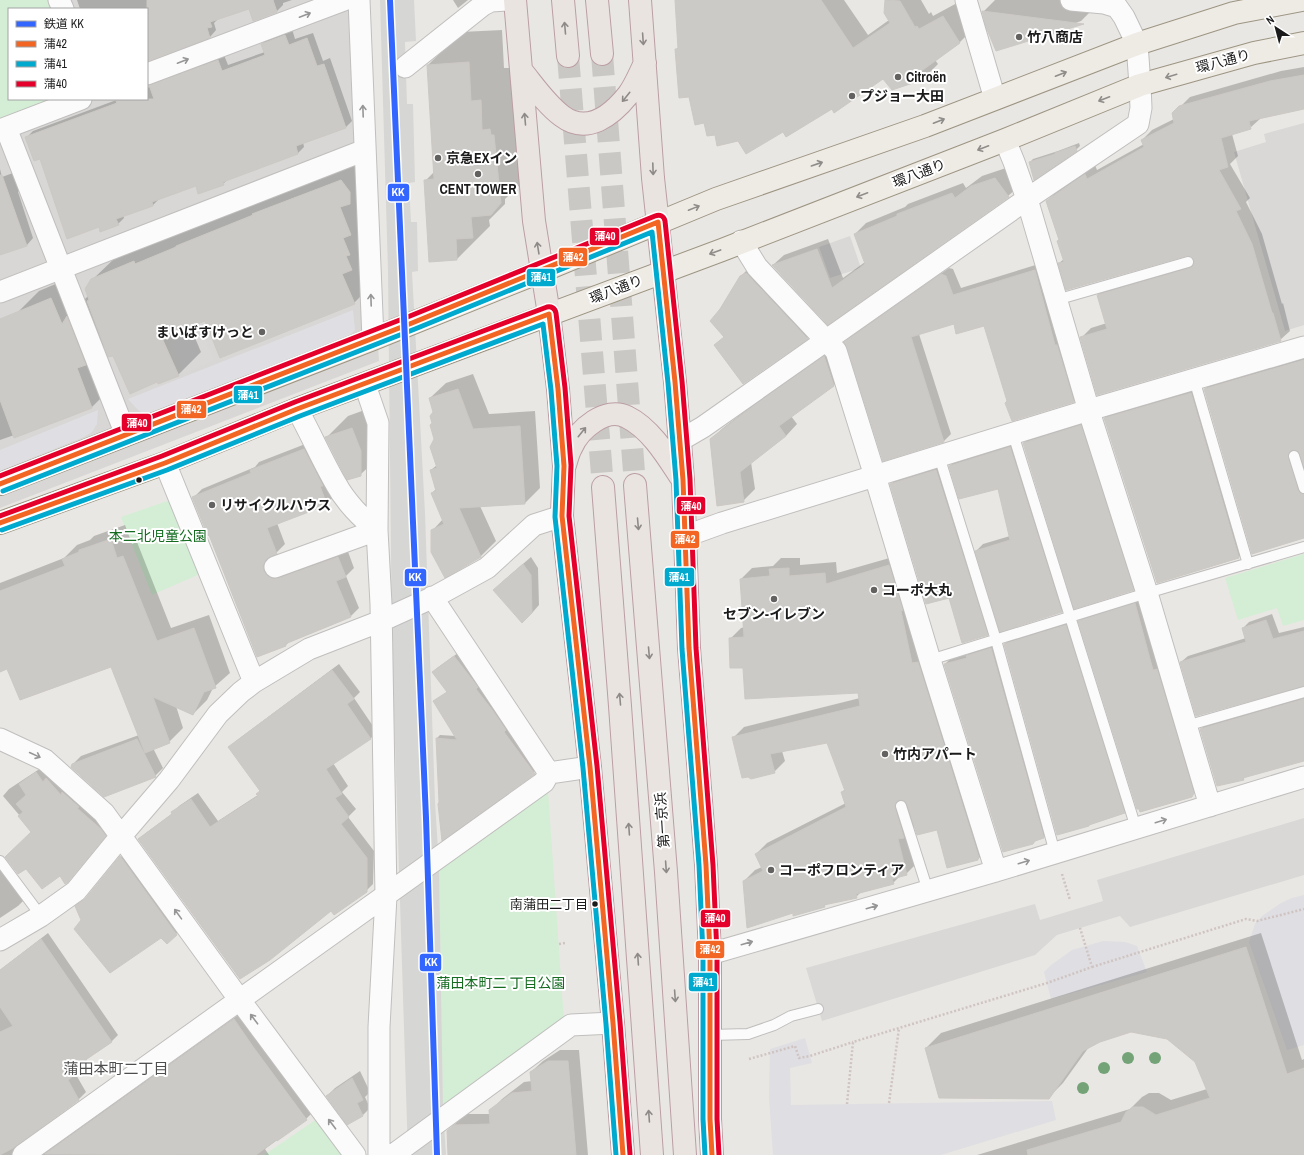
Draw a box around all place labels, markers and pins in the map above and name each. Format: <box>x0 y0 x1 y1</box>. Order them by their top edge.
place label: 竹八商店 <box>1027 28 1083 46</box>
marker: 竹八商店 <box>1014 32 1024 42</box>
place label: Citroën <box>906 68 946 86</box>
marker: Citroën <box>893 72 903 82</box>
place label: プジョー大田 <box>860 87 944 105</box>
marker: プジョー大田 <box>847 91 857 101</box>
place label: 京急EXイン <box>446 149 517 167</box>
marker: 京急EXイン <box>433 153 443 163</box>
marker: CENT TOWER <box>473 169 483 179</box>
place label: CENT TOWER <box>440 180 517 198</box>
place label: まいばすけっと <box>156 323 254 341</box>
marker: まいばすけっと <box>257 327 267 337</box>
unlabelled marker <box>134 475 144 485</box>
place label: リサイクルハウス <box>220 496 331 514</box>
marker: リサイクルハウス <box>207 500 217 510</box>
place label: コーポ大丸 <box>882 581 952 599</box>
marker: コーポ大丸 <box>869 585 879 595</box>
marker: セブン-イレブン <box>769 594 779 604</box>
place label: セブン-イレブン <box>723 605 825 623</box>
place label: 竹内アパート <box>893 745 977 763</box>
marker: 竹内アパート <box>880 749 890 759</box>
place label: コーポフロンティア <box>779 861 904 879</box>
marker: コーポフロンティア <box>766 865 776 875</box>
place label: 南蒲田二丁目 <box>510 896 588 913</box>
marker: 南蒲田二丁目 <box>590 899 600 909</box>

